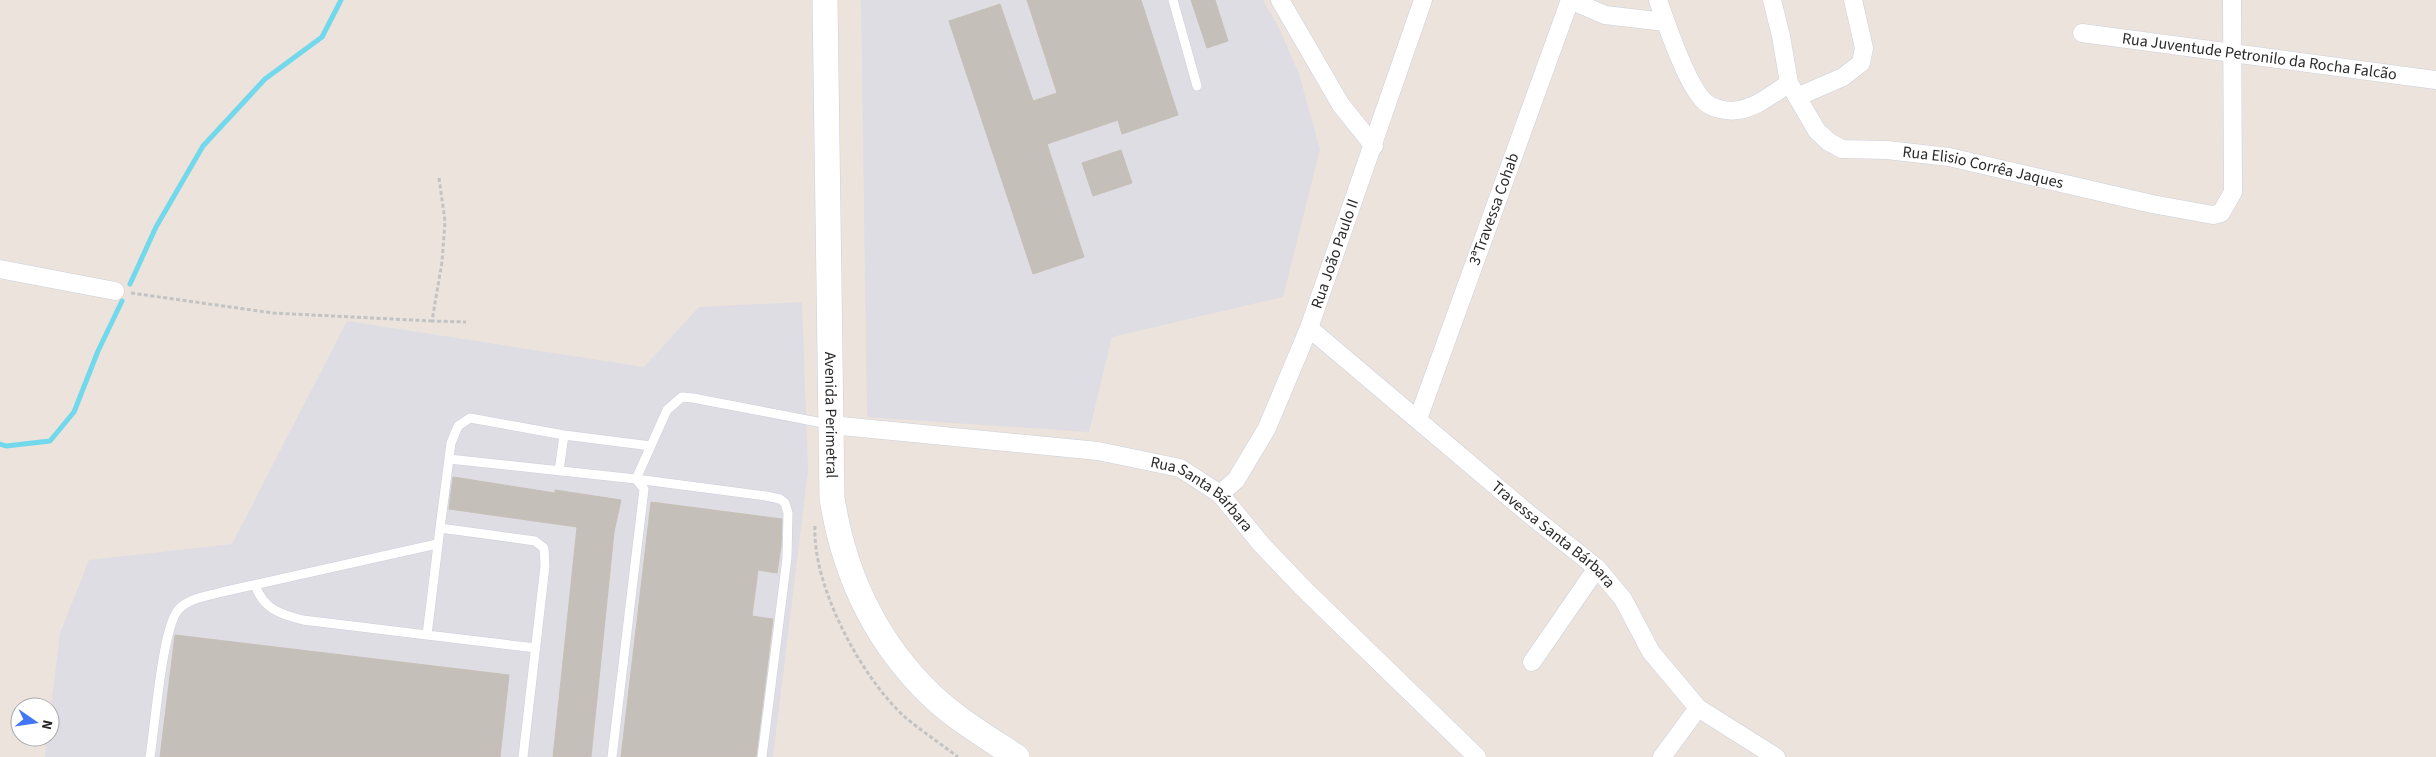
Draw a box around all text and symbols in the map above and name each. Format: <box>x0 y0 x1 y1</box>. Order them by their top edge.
street label: Rua Juventude Petronilo da Rocha Falcão <box>2121 27 2398 86</box>
street label: Rua Elisio Corrêa Jaques <box>1901 141 2066 194</box>
street label: 3ªTravessa Cohab <box>1463 150 1525 268</box>
street label: Rua João Paulo II <box>1306 196 1364 311</box>
street label: Avenida Perimetral <box>819 351 843 478</box>
street label: Rua Santa Bárbara <box>1148 451 1258 537</box>
street label: Travessa Santa Bárbara <box>1487 476 1620 593</box>
north arrow <box>10 697 60 747</box>
text: N <box>36 718 57 731</box>

